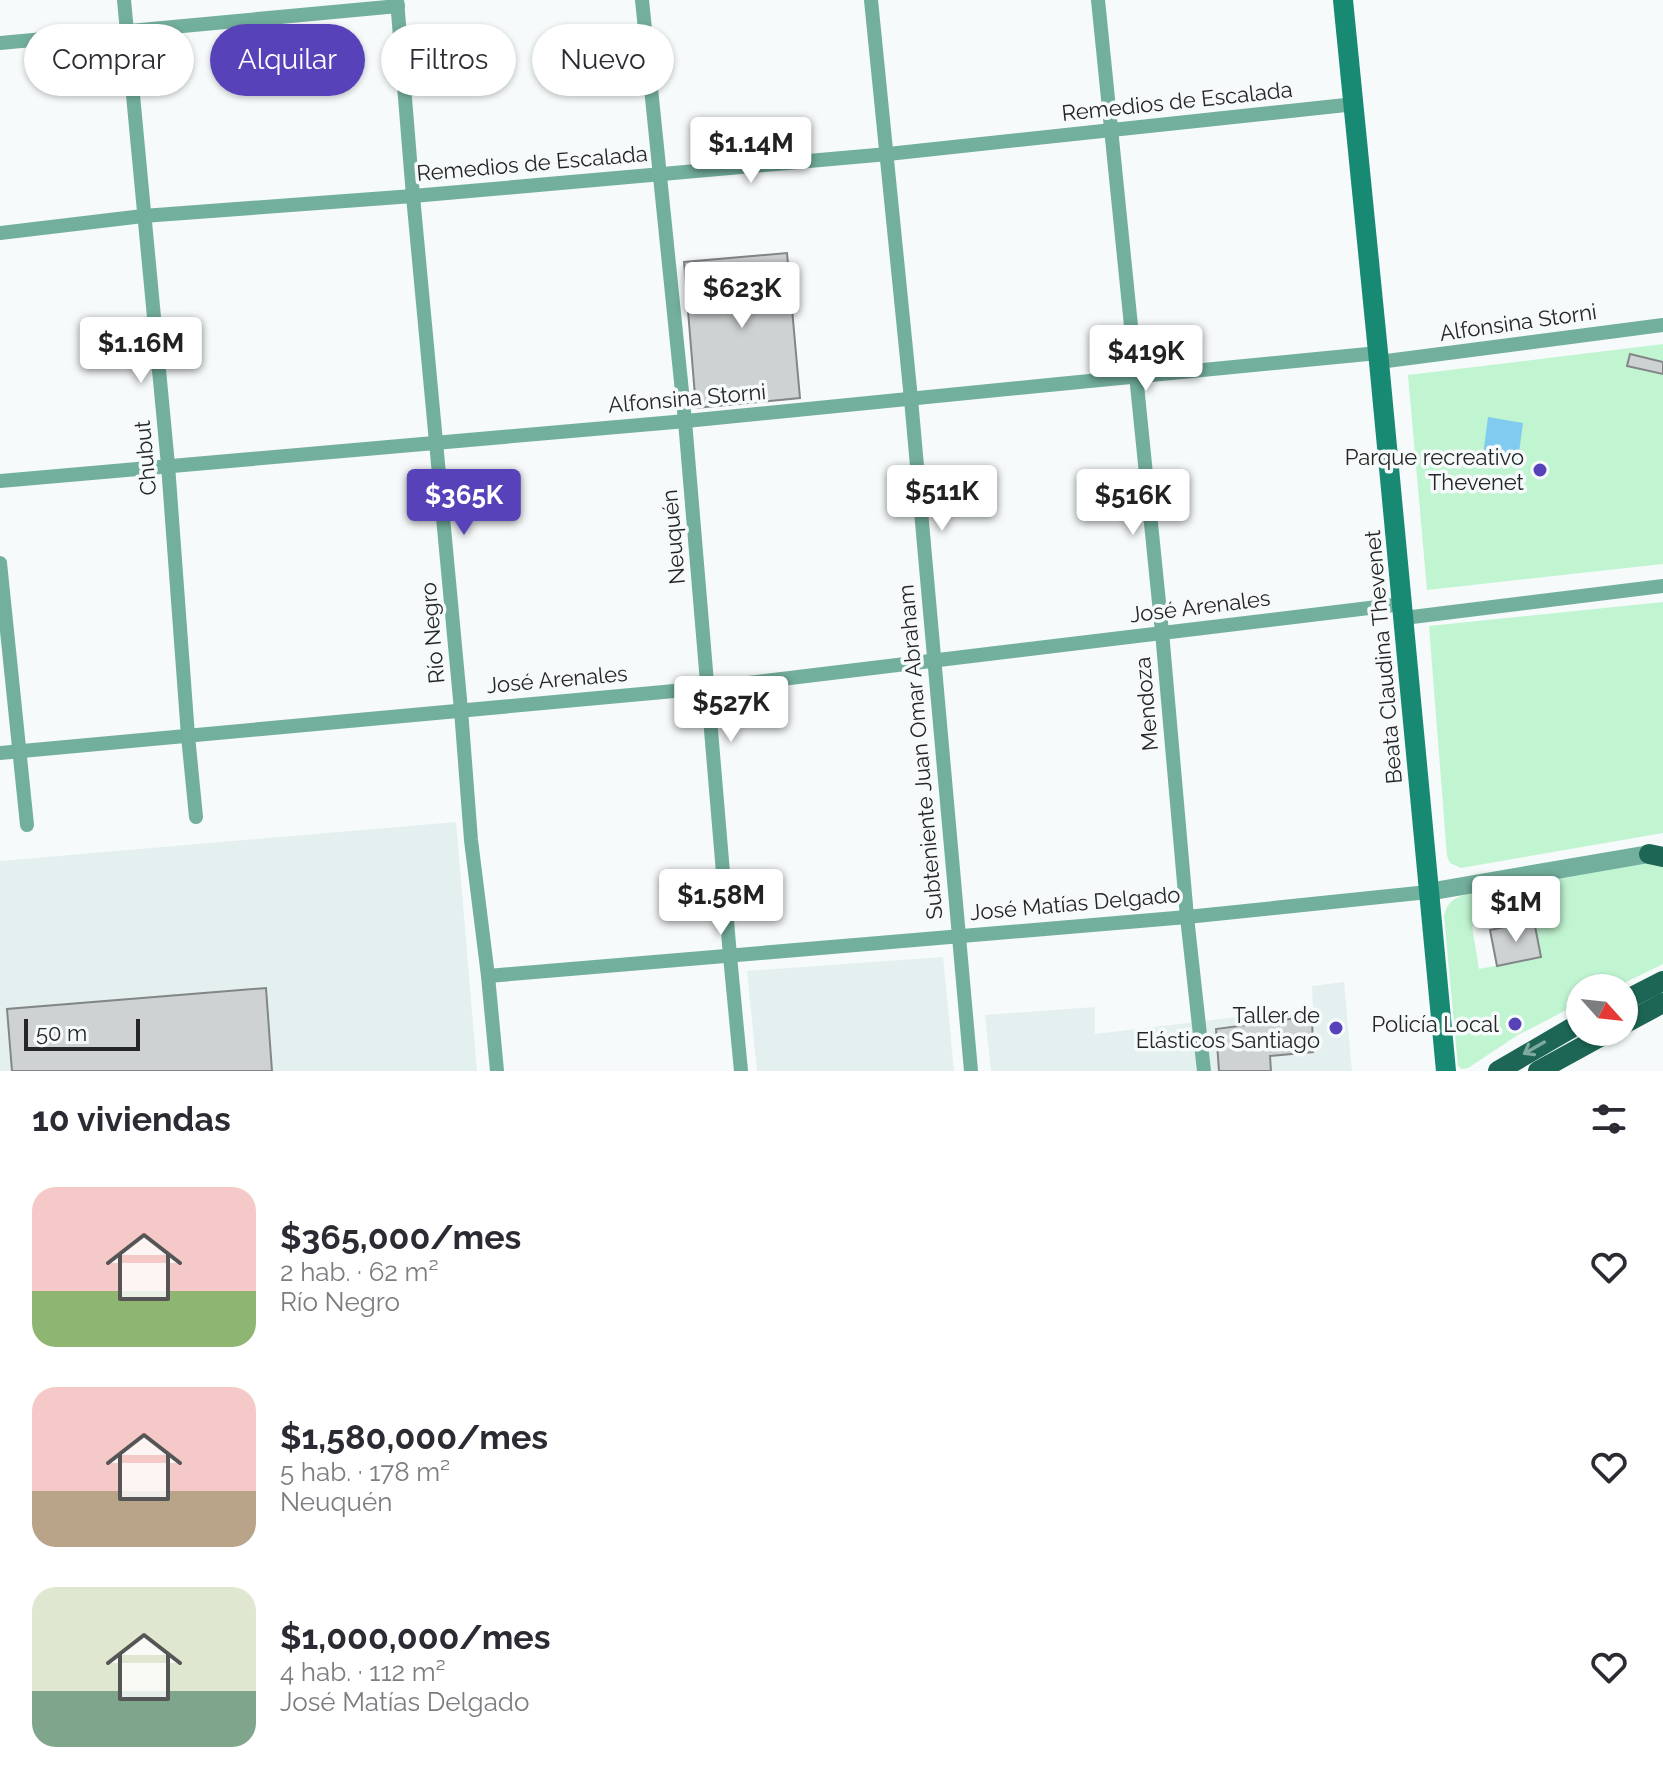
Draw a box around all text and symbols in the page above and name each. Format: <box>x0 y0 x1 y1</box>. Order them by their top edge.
chip: Comprar <box>24 24 194 96</box>
chip: Alquilar <box>210 24 365 96</box>
chip: Filtros <box>381 24 516 96</box>
chip: Nuevo <box>532 24 674 96</box>
street label: Remedios de Escalada <box>1060 76 1294 126</box>
pin: $1.14M <box>686 117 816 185</box>
text: $1.14M <box>708 128 794 158</box>
street label: Remedios de Escalada <box>415 140 649 186</box>
pin: $623K <box>686 262 798 330</box>
text: $623K <box>703 273 781 303</box>
street label: Alfonsina Storni <box>1438 298 1598 346</box>
pin: $1.16M <box>76 317 206 385</box>
pin: $419K <box>1090 325 1202 393</box>
text: $1.16M <box>98 328 184 358</box>
text: $419K <box>1108 336 1184 366</box>
street label: Alfonsina Storni <box>607 378 767 418</box>
street label: Chubut <box>129 419 161 496</box>
place label: Parque recreativo Thevenet <box>1345 444 1525 495</box>
marker: Parque recreativo Thevenet <box>1531 461 1549 479</box>
pin: $511K <box>886 465 998 533</box>
pin: $365K <box>408 469 520 537</box>
pin: $516K <box>1077 469 1189 537</box>
text: $511K <box>905 476 979 506</box>
text: $365K <box>425 480 503 510</box>
text: $516K <box>1095 480 1171 510</box>
street label: Neuquén <box>656 488 690 586</box>
street label: Beata Claudina Thevenet <box>1359 528 1407 785</box>
street label: Río Negro <box>415 581 449 685</box>
street label: Subteniente Juan Omar Abraham <box>892 583 948 921</box>
street label: José Arenales <box>1128 584 1272 628</box>
street label: Mendoza <box>1129 656 1163 752</box>
street label: José Arenales <box>485 660 629 698</box>
pin: $527K <box>675 676 787 744</box>
text: $527K <box>692 687 770 717</box>
pin: $1.58M <box>656 869 786 937</box>
pin: $1M <box>1477 876 1555 944</box>
text: $1.58M <box>677 880 765 910</box>
street label: José Matías Delgado <box>969 881 1181 925</box>
text: $1M <box>1490 887 1542 917</box>
north arrow <box>1566 974 1638 1046</box>
map controls <box>1566 974 1638 1046</box>
place label: Taller de Elásticos Santiago <box>1136 1002 1320 1053</box>
place label: Policía Local <box>1371 1011 1499 1037</box>
scale bar <box>24 1015 140 1051</box>
marker: Policía Local <box>1506 1015 1524 1033</box>
marker: Taller de Elásticos Santiago <box>1327 1019 1345 1037</box>
text: 50 m <box>36 1020 87 1046</box>
one-way arrow <box>1523 1041 1546 1057</box>
icon: filters <box>1587 1097 1631 1141</box>
text: 10 viviendas <box>32 1099 231 1139</box>
text: $365,000/mes <box>280 1217 521 1257</box>
icon: home <box>96 1219 192 1315</box>
icon: heart <box>1587 1245 1631 1289</box>
text: 2 hab. · 62 m² <box>280 1257 438 1287</box>
text: Río Negro <box>280 1287 400 1317</box>
text: $1,580,000/mes <box>280 1417 548 1457</box>
icon: home <box>96 1419 192 1515</box>
icon: heart <box>1587 1445 1631 1489</box>
text: 5 hab. · 178 m² <box>280 1457 450 1487</box>
text: Neuquén <box>280 1487 392 1517</box>
text: $1,000,000/mes <box>280 1617 550 1657</box>
icon: home <box>96 1619 192 1715</box>
icon: heart <box>1587 1645 1631 1689</box>
text: 4 hab. · 112 m² <box>280 1657 446 1687</box>
text: José Matías Delgado <box>280 1687 529 1717</box>

